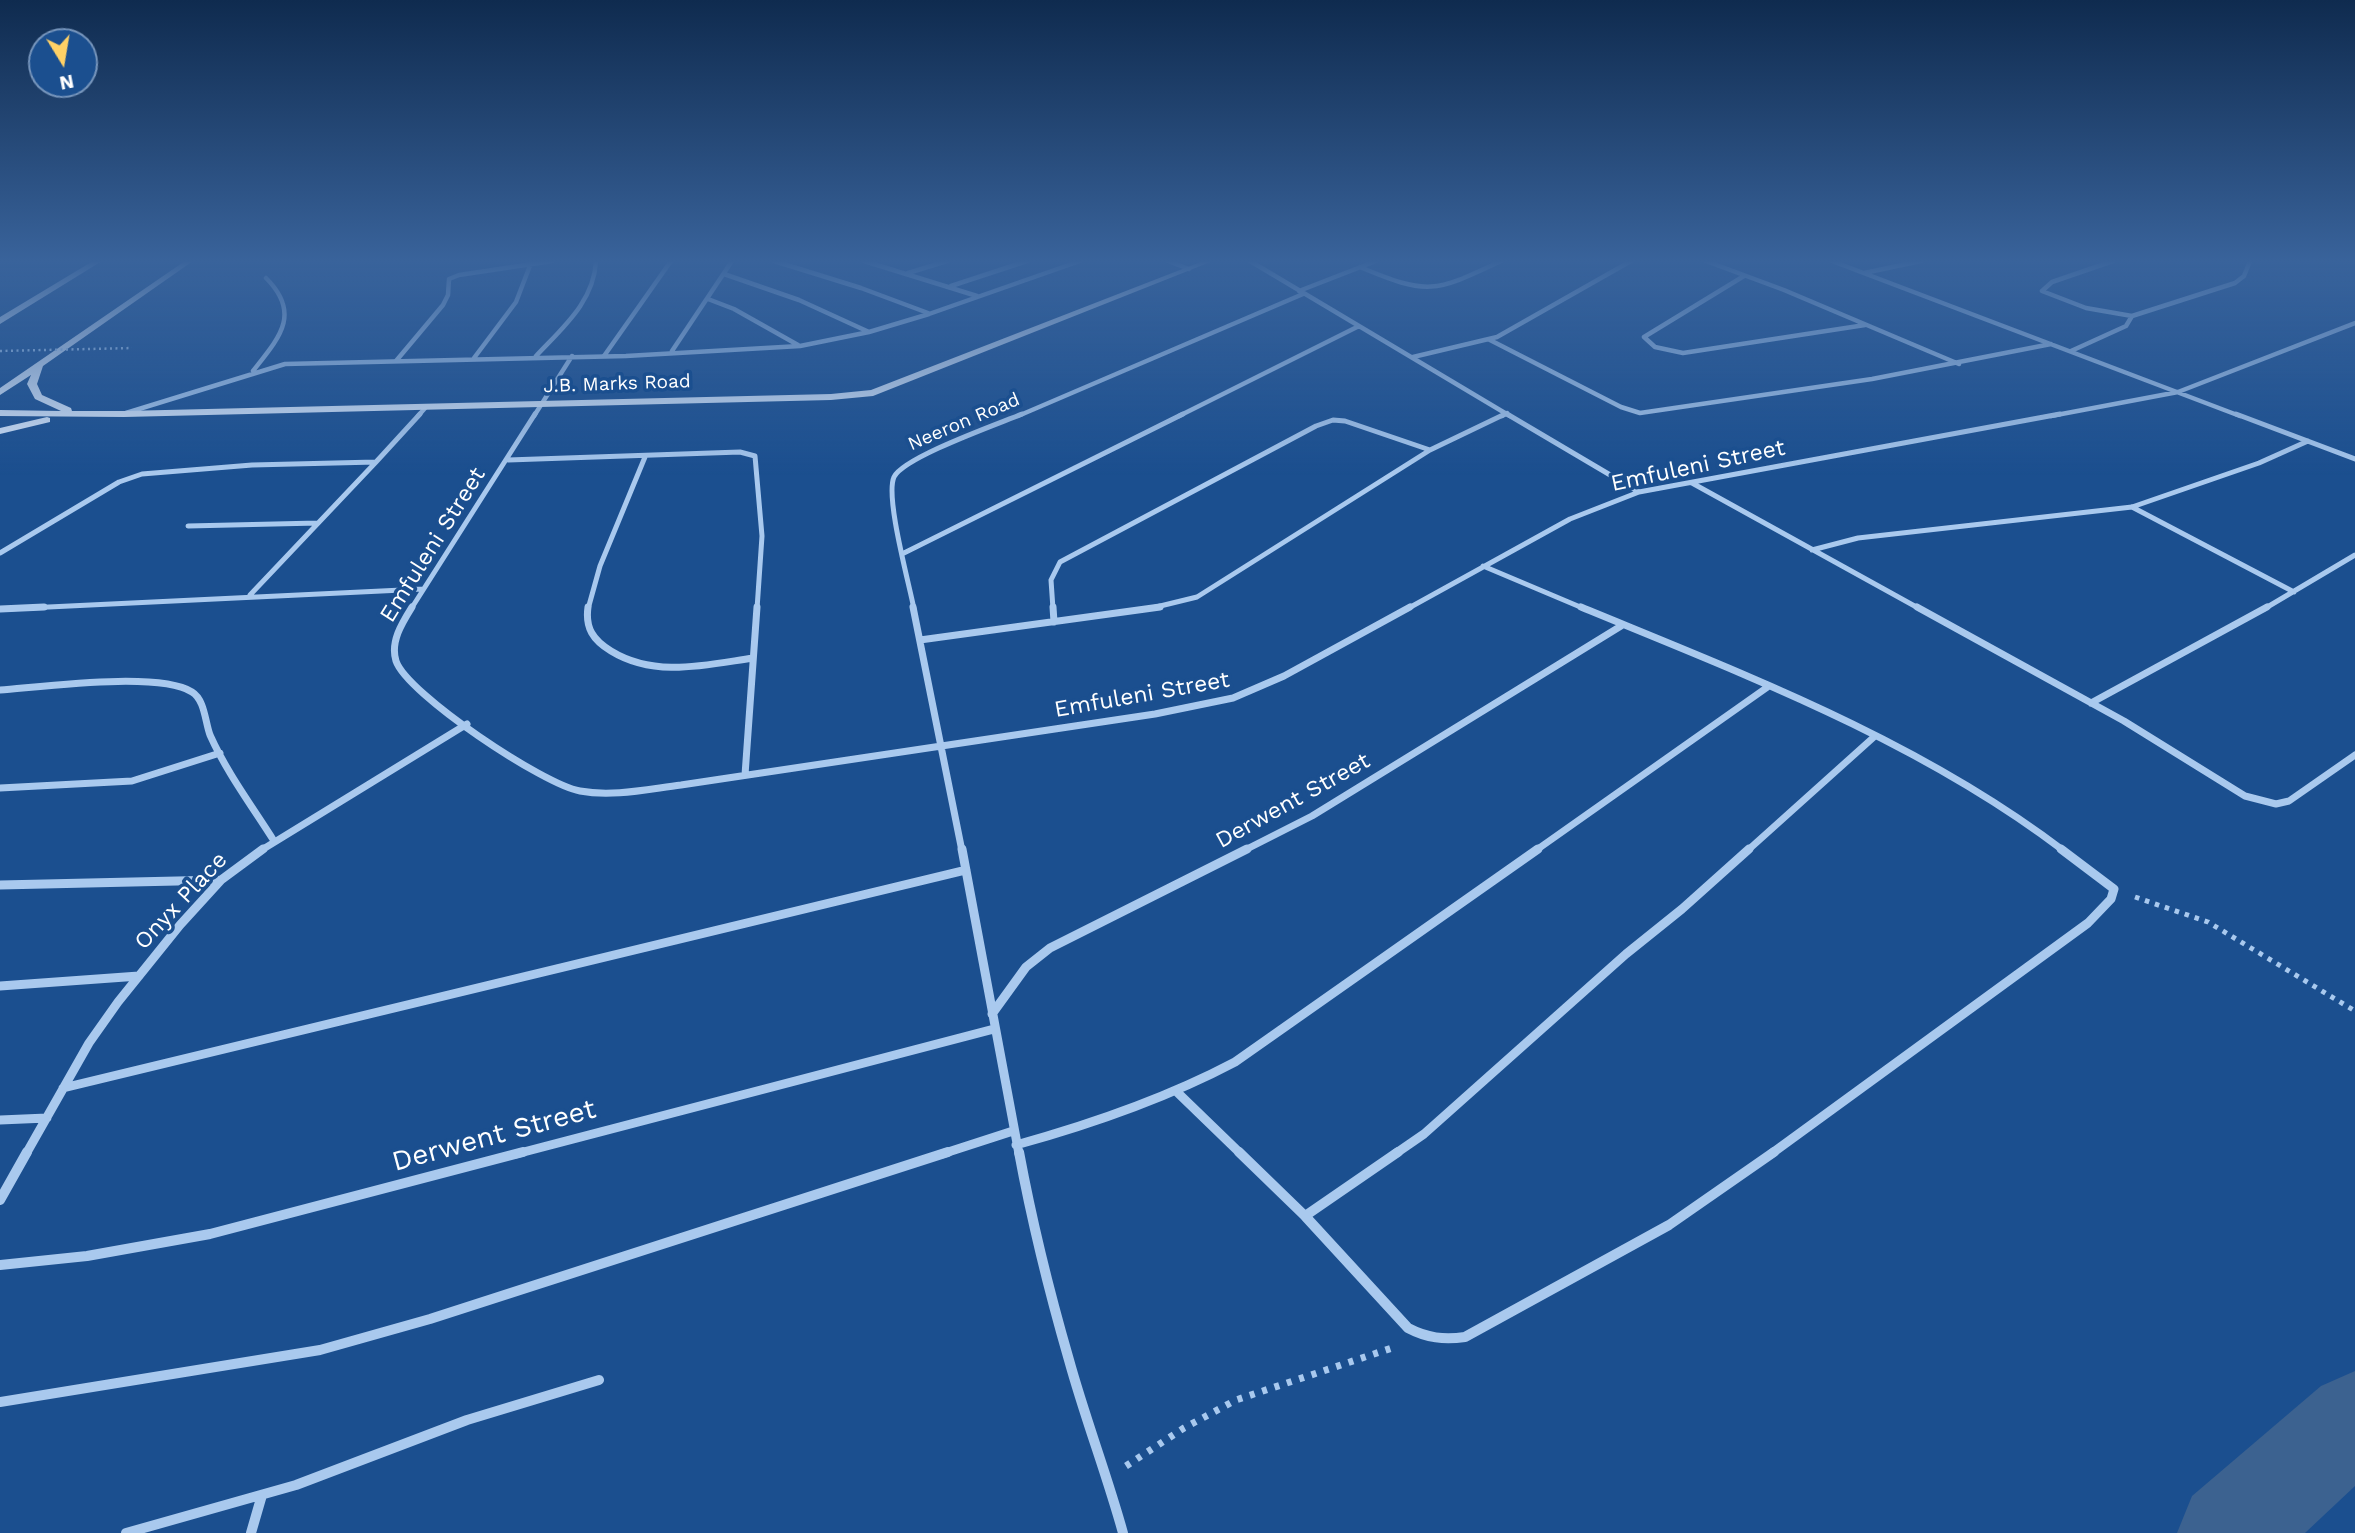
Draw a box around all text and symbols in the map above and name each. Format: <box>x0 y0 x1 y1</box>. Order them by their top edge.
north arrow <box>28 28 98 98</box>
text: N <box>58 70 76 95</box>
street label: J.B. Marks Road <box>543 370 691 398</box>
street label: Neeron Road <box>905 388 1023 456</box>
street label: Emfuleni Street <box>1608 434 1788 498</box>
street label: Emfuleni Street <box>374 462 492 628</box>
street label: Emfuleni Street <box>1052 666 1232 724</box>
street label: Derwent Street <box>1211 747 1375 855</box>
street label: Onyx Place <box>129 847 233 955</box>
street label: Derwent Street <box>388 1093 600 1179</box>

